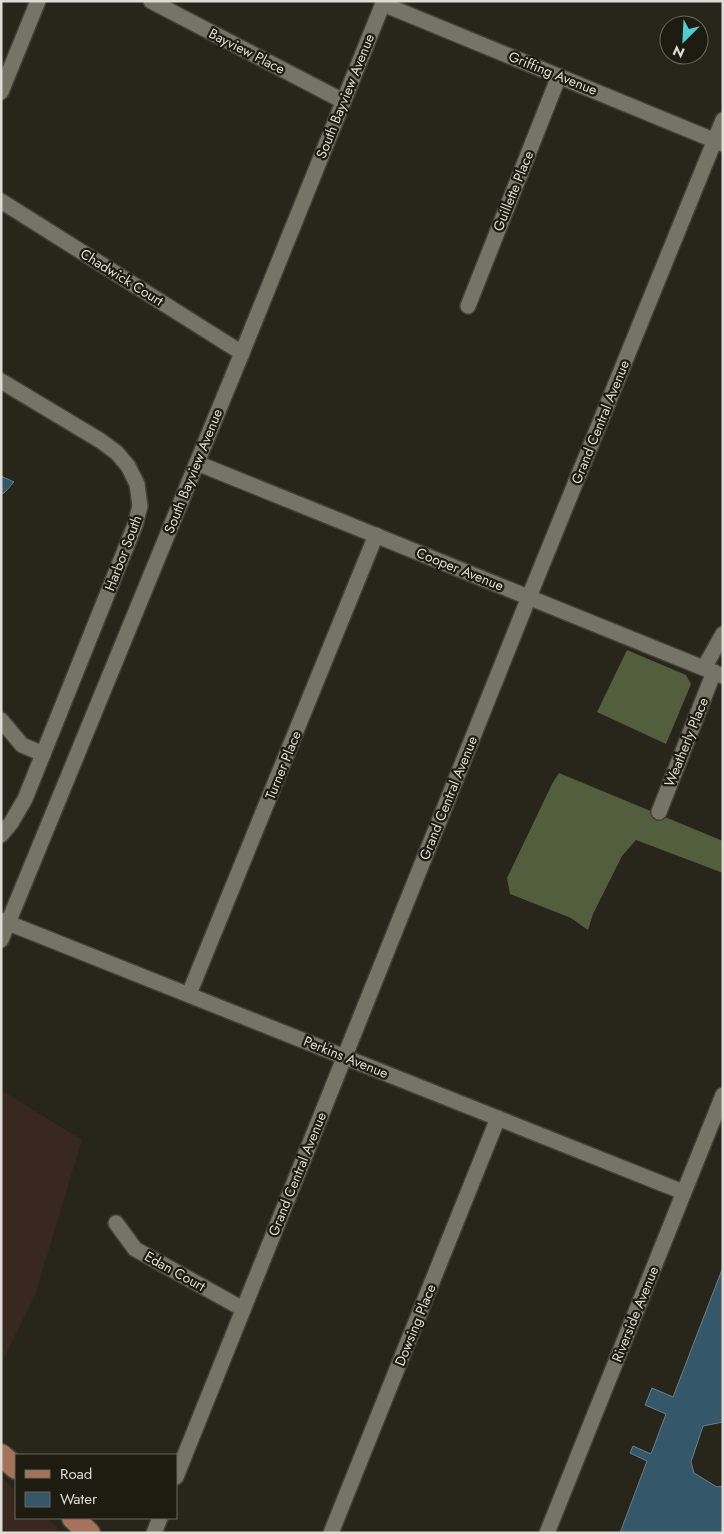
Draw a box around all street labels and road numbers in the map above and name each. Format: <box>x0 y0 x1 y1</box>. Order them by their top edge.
street label: Bayview Place <box>205 23 289 79</box>
street label: South Bayview Avenue <box>311 31 379 161</box>
street label: Griffing Avenue <box>506 46 600 100</box>
street label: Guillette Place <box>488 148 538 234</box>
street label: Chadwick Court <box>77 243 168 311</box>
street label: Grand Central Avenue <box>566 357 634 487</box>
street label: South Bayview Avenue <box>159 406 227 536</box>
street label: Harbor South <box>99 512 147 594</box>
street label: Cooper Avenue <box>413 542 507 596</box>
street label: Weatherly Place <box>659 694 713 790</box>
street label: Turner Place <box>260 728 306 802</box>
street label: Grand Central Avenue <box>414 733 482 863</box>
street label: Perkins Avenue <box>301 1031 391 1083</box>
street label: Grand Central Avenue <box>263 1109 331 1239</box>
street label: Edan Court <box>141 1246 210 1296</box>
street label: Riverside Avenue <box>607 1263 663 1365</box>
street label: Dowsing Place <box>389 1281 441 1369</box>

